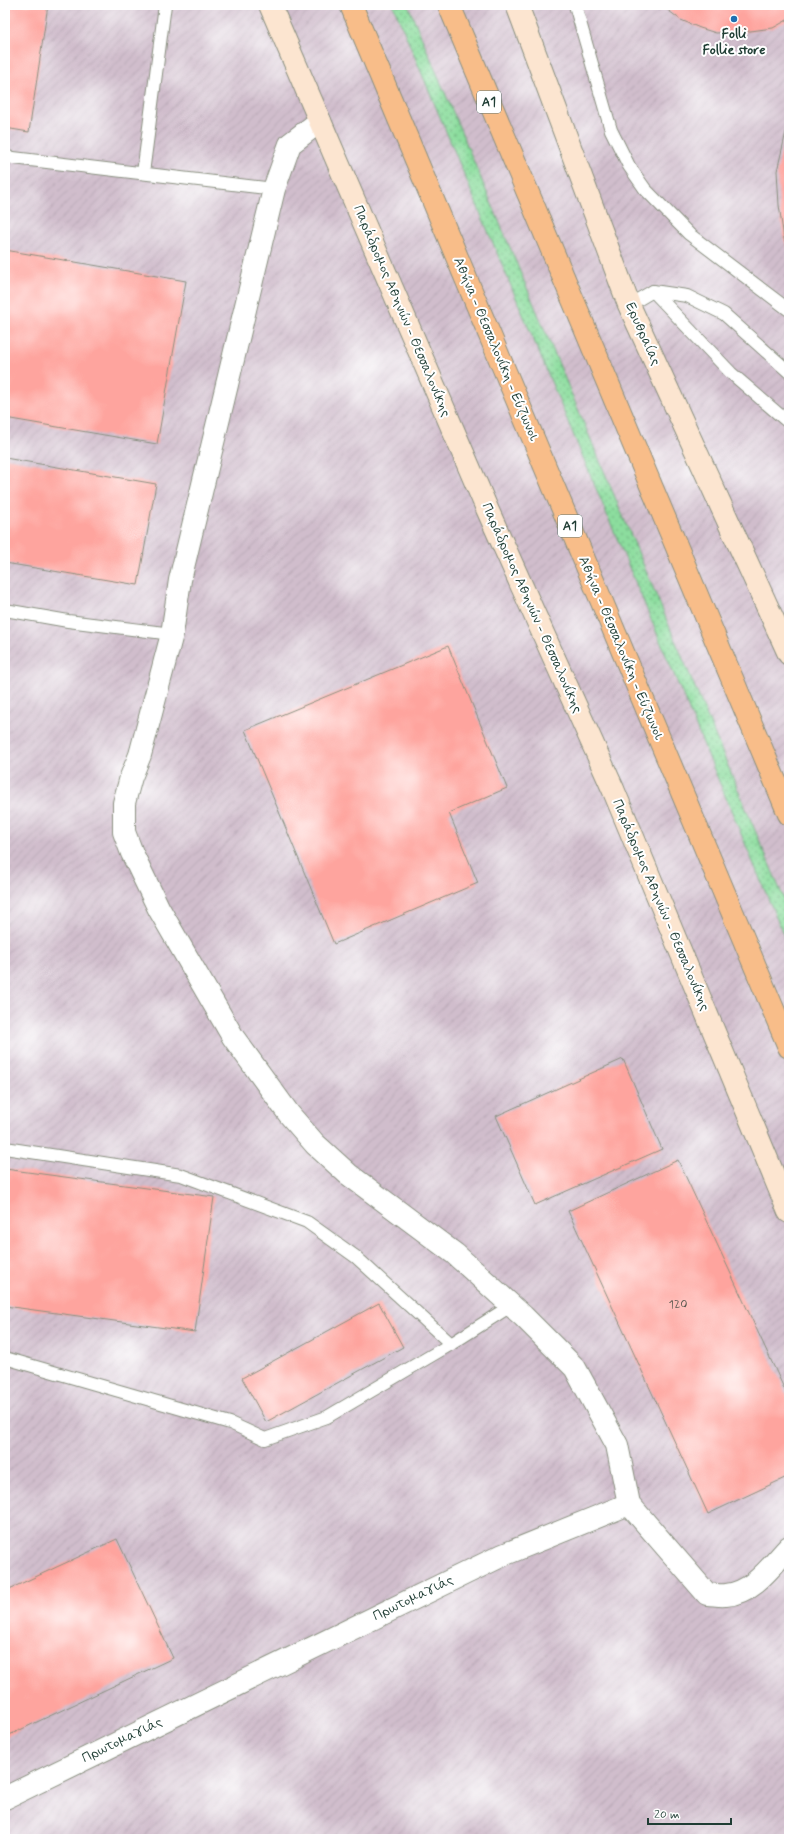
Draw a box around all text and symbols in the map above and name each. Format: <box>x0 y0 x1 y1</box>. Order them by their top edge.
marker: Folli Follie store <box>729 14 739 24</box>
place label: Folli Follie store <box>702 25 766 59</box>
road number: Α1 <box>477 91 501 113</box>
street label: Παράδρομος Αθηνών - Θεσσαλονίκης <box>349 202 455 420</box>
street label: Αθήνα - Θεσσαλονίκη - Εύζωνοι <box>449 254 543 444</box>
street label: Ερυθραίας <box>621 300 665 368</box>
street label: Παράδρομος Αθηνών - Θεσσαλονίκης <box>477 500 587 716</box>
road number: Α1 <box>558 515 582 537</box>
street label: Αθήνα - Θεσσαλονίκη - Εύζωνοι <box>574 553 668 743</box>
street label: Παράδρομος Αθηνών - Θεσσαλονίκης <box>608 796 714 1014</box>
house number: 120 <box>669 1297 687 1313</box>
street label: Πρωτομαγιάς <box>370 1571 456 1625</box>
street label: Πρωτομαγιάς <box>79 1713 165 1767</box>
scale bar <box>648 1800 731 1826</box>
text: 20 m <box>654 1807 680 1823</box>

